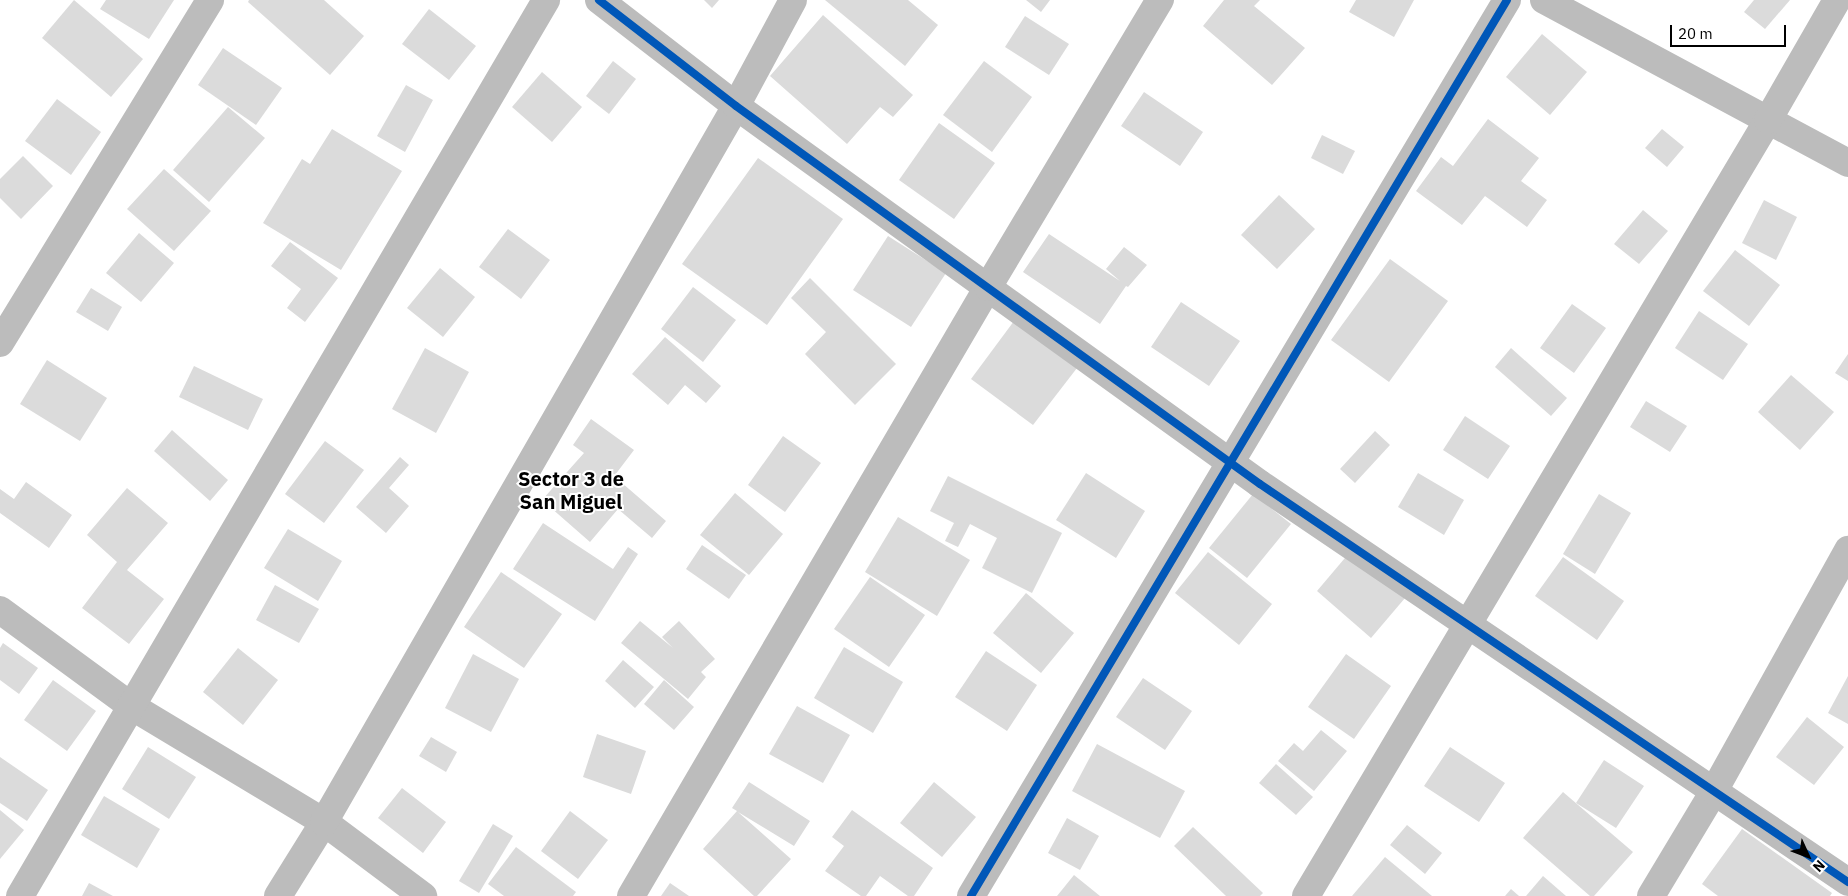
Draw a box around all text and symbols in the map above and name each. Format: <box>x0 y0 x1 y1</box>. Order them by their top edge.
scale bar <box>1673 15 1789 47</box>
text: 20 m <box>1678 24 1713 43</box>
district label: Sector 3 de San Miguel <box>518 467 624 514</box>
north arrow <box>1783 831 1833 881</box>
text: N <box>1809 856 1829 876</box>

